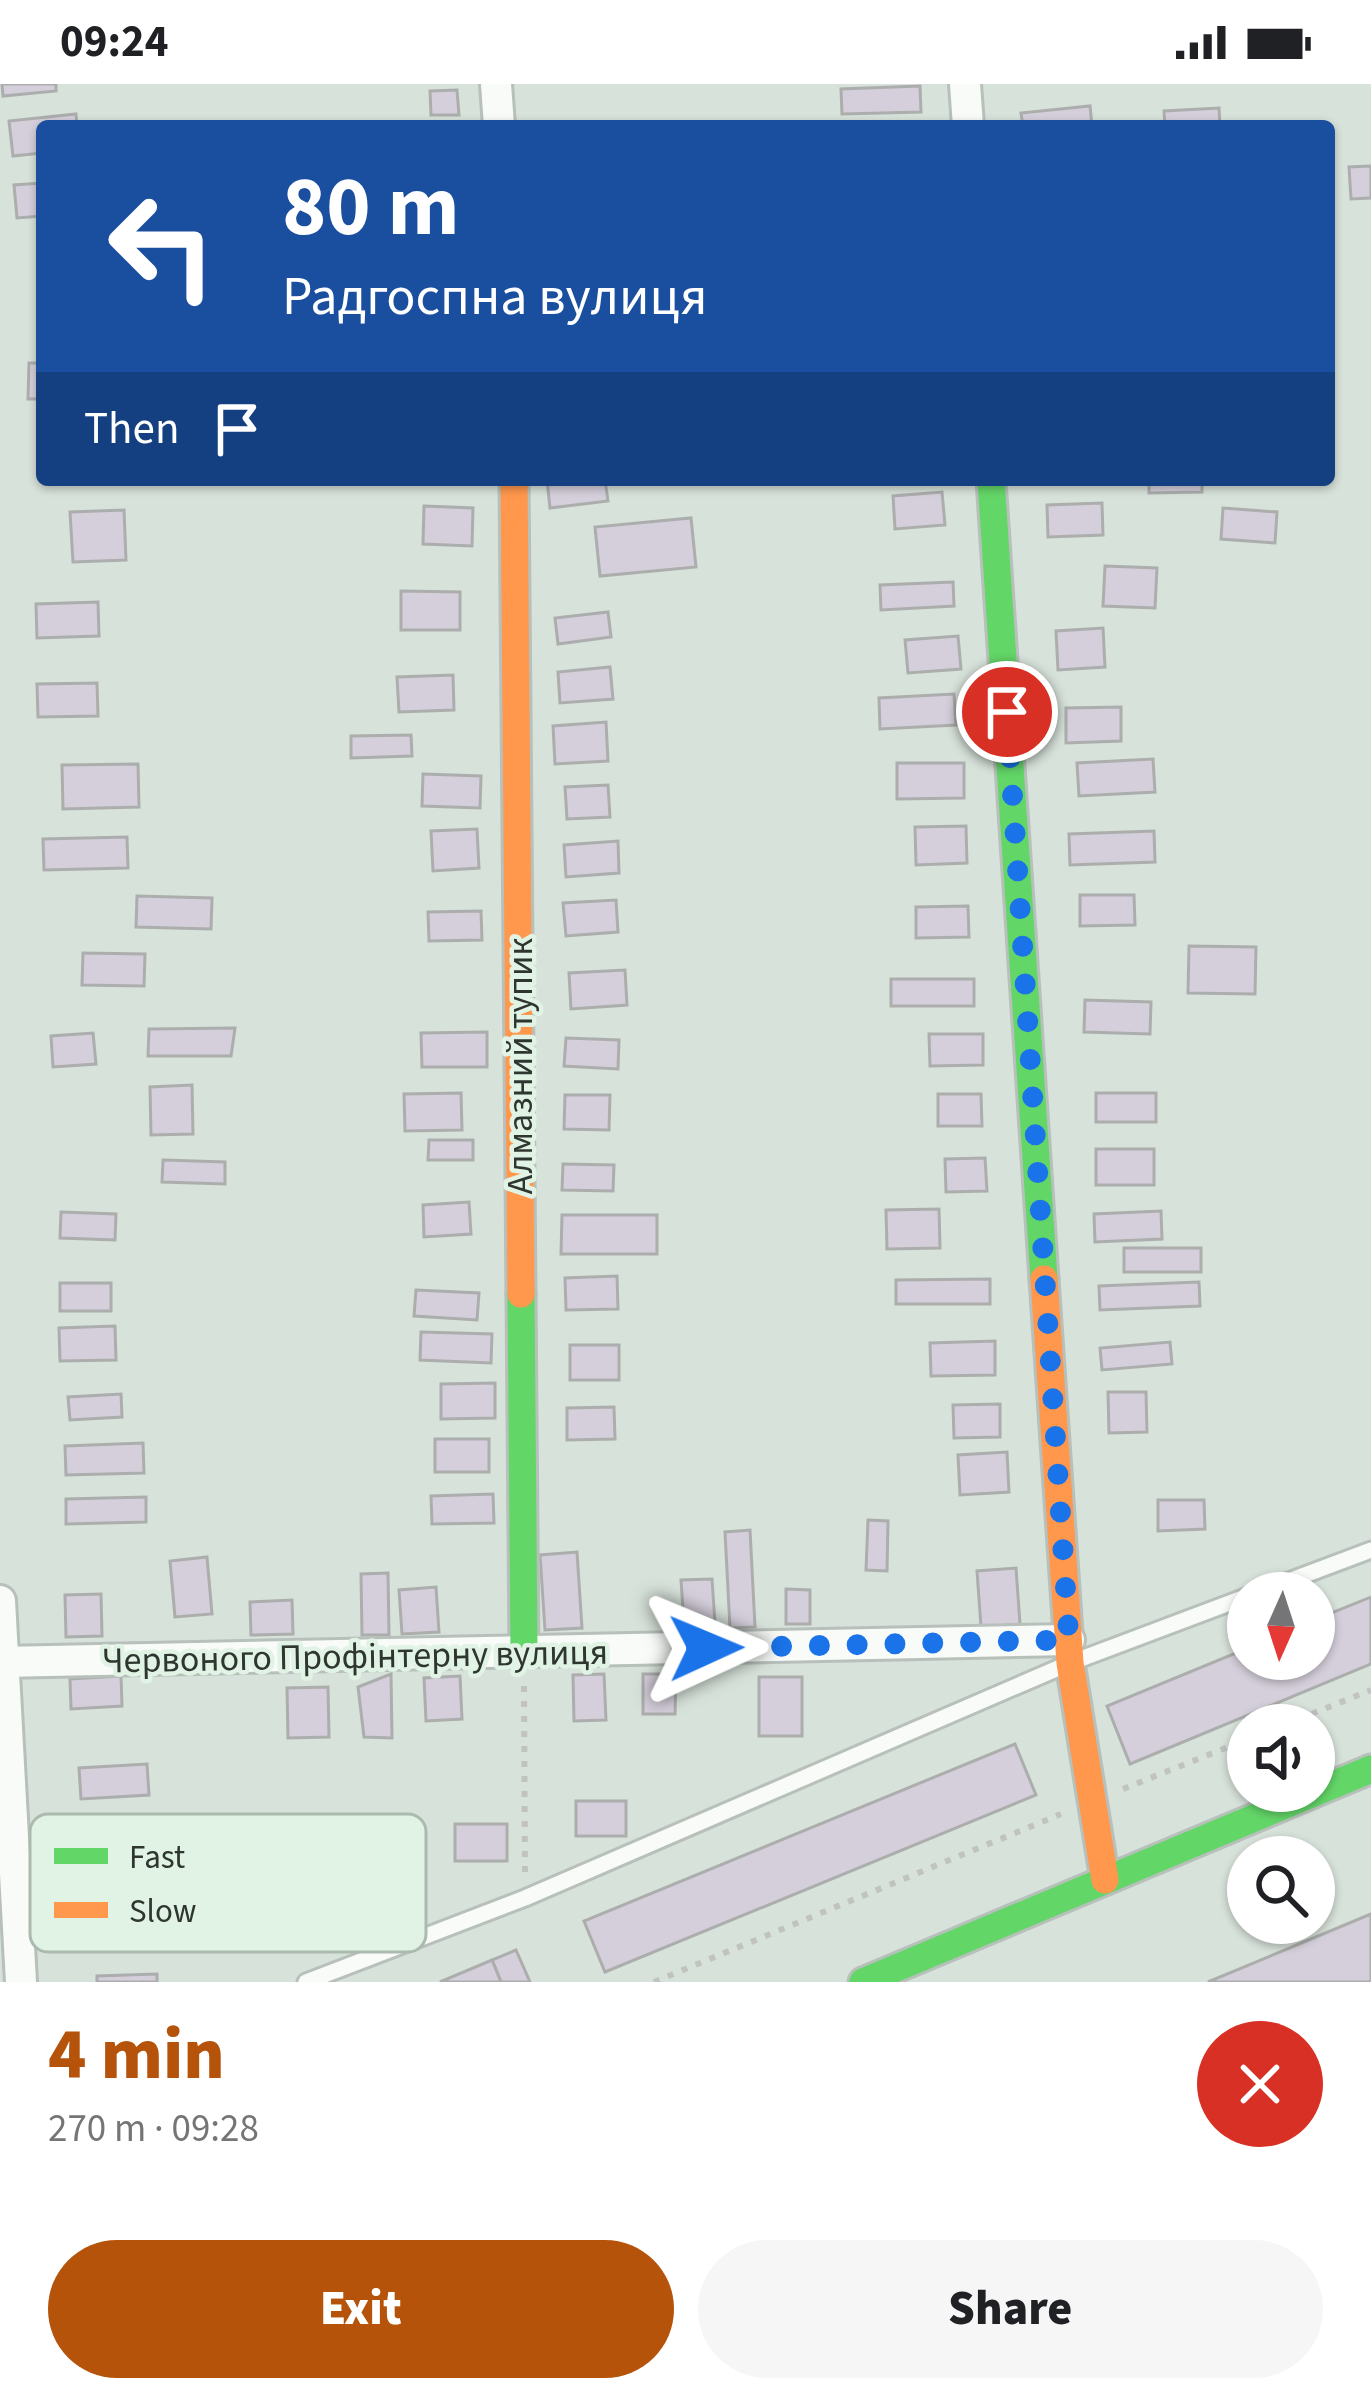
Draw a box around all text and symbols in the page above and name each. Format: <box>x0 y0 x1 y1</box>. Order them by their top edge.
text: 09:24 <box>60 10 169 74</box>
text: 80 m <box>282 148 460 268</box>
icon: left <box>84 168 240 324</box>
text: Радгоспна вулиця <box>282 259 707 336</box>
icon: arrive <box>204 396 270 462</box>
text: Then <box>84 397 180 461</box>
pin <box>956 661 1058 763</box>
icon: arrive <box>974 679 1040 745</box>
street label: Алмазний тупик <box>495 938 546 1194</box>
north arrow <box>1227 1572 1335 1680</box>
map controls <box>1227 1572 1335 1944</box>
position arrow <box>643 1585 769 1711</box>
street label: Червоного Профінтерну вулиця <box>102 1627 608 1686</box>
button: sound <box>1227 1704 1335 1812</box>
legend <box>30 1814 426 1952</box>
text: Fast <box>129 1834 185 1881</box>
button: search <box>1227 1836 1335 1944</box>
text: Slow <box>129 1888 197 1935</box>
text: 4 min <box>48 2004 225 2107</box>
button: close <box>1197 2021 1323 2147</box>
text: 270 m · 09:28 <box>48 2101 259 2157</box>
button: Exit <box>48 2240 674 2378</box>
button: Share <box>698 2240 1323 2378</box>

